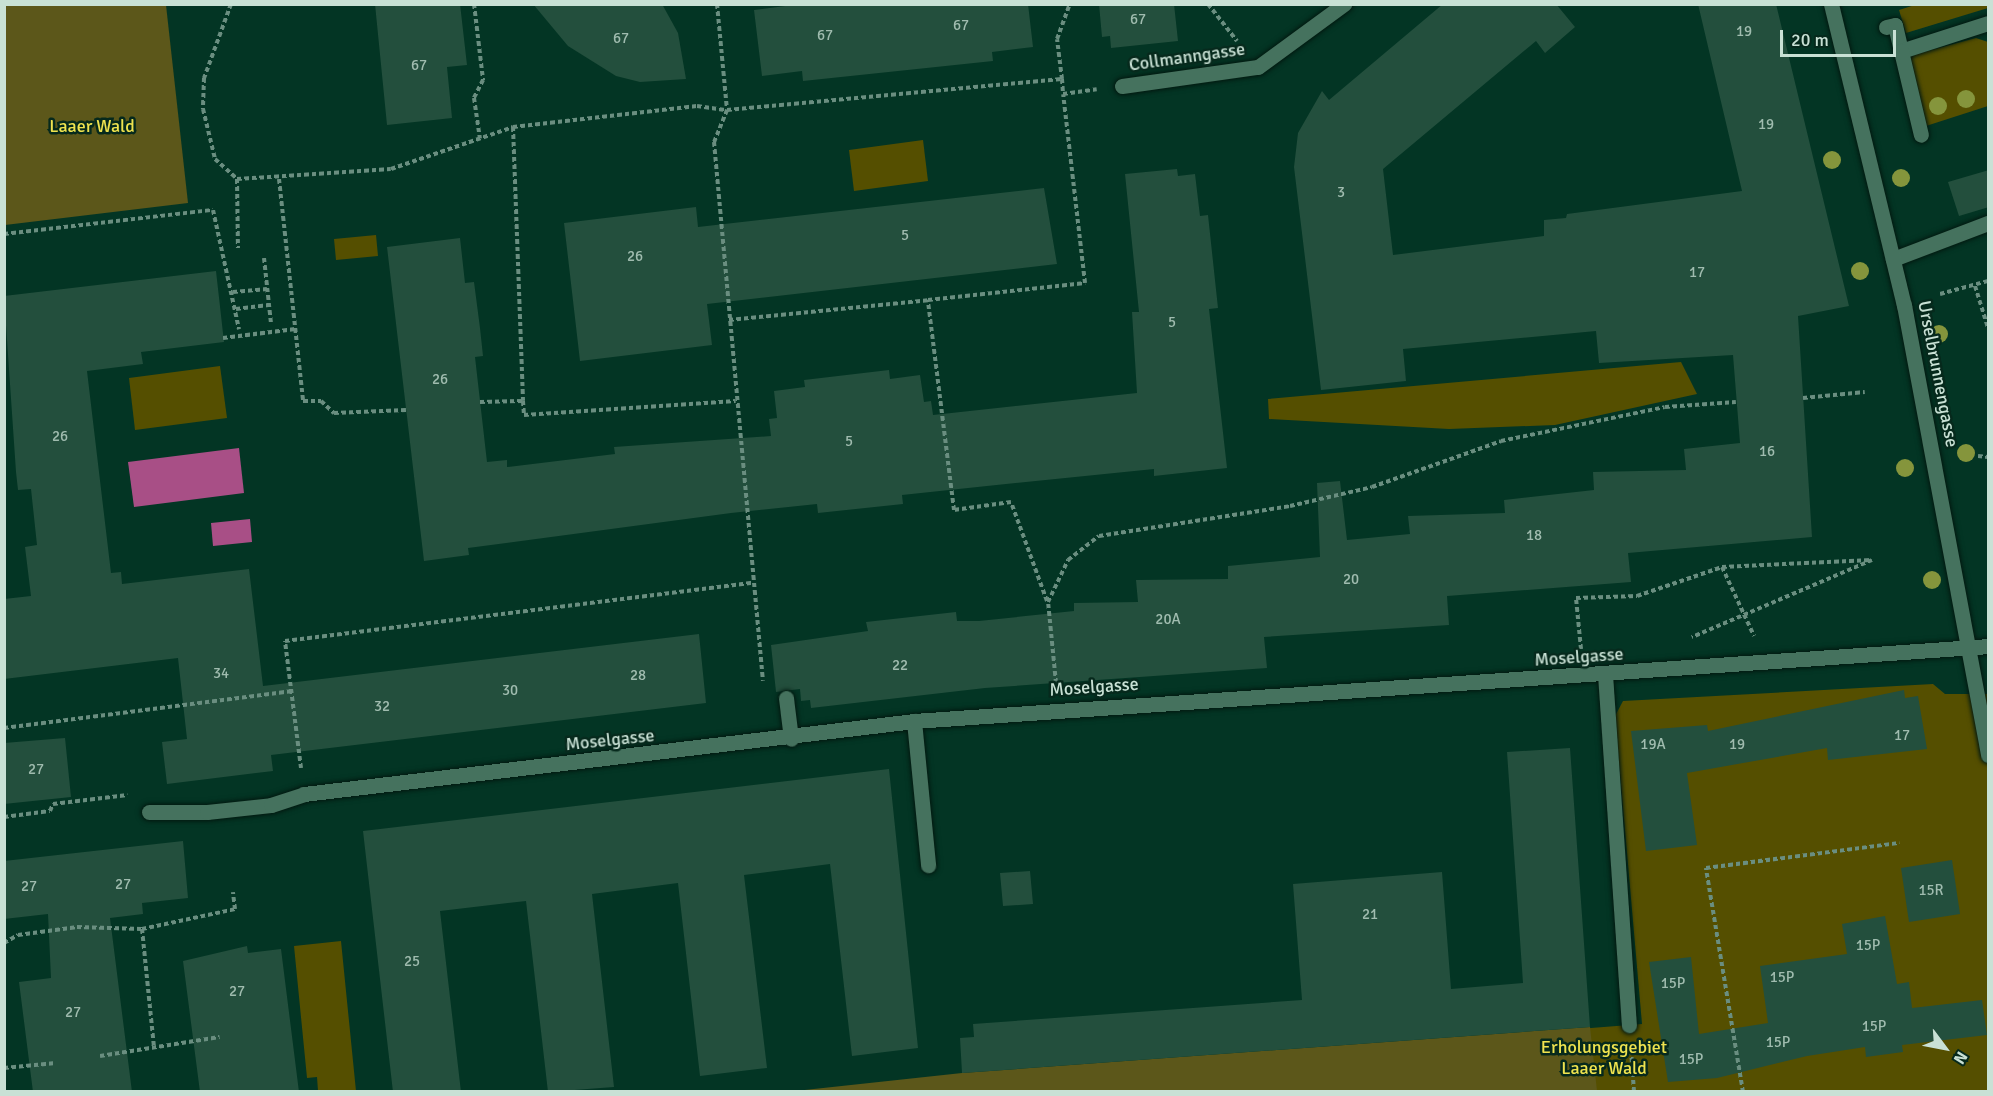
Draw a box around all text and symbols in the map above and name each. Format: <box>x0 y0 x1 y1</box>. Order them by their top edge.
house number: 67 <box>1130 11 1146 29</box>
house number: 67 <box>953 17 969 35</box>
scale bar <box>1783 18 1898 56</box>
house number: 19 <box>1736 23 1752 41</box>
house number: 67 <box>817 27 833 45</box>
text: 20 m <box>1791 29 1829 51</box>
house number: 67 <box>613 30 629 48</box>
street label: Collmanngasse <box>1128 38 1246 76</box>
house number: 67 <box>411 57 427 75</box>
park label: Laaer Wald <box>49 115 135 137</box>
house number: 19 <box>1758 116 1774 134</box>
house number: 3 <box>1337 184 1345 202</box>
house number: 5 <box>901 227 909 245</box>
house number: 26 <box>627 248 643 266</box>
house number: 17 <box>1689 264 1705 282</box>
street label: Urselbrunnengasse <box>1913 299 1963 449</box>
house number: 5 <box>1168 314 1176 332</box>
house number: 26 <box>432 371 448 389</box>
house number: 26 <box>52 428 68 446</box>
house number: 5 <box>845 433 853 451</box>
house number: 16 <box>1759 443 1775 461</box>
house number: 18 <box>1526 527 1542 545</box>
house number: 20 <box>1343 571 1359 589</box>
house number: 20A <box>1155 611 1181 629</box>
street label: Moselgasse <box>1534 643 1624 671</box>
house number: 22 <box>892 657 908 675</box>
house number: 34 <box>213 665 229 683</box>
house number: 28 <box>630 667 646 685</box>
street label: Moselgasse <box>1049 673 1139 701</box>
house number: 30 <box>502 682 518 700</box>
house number: 32 <box>374 698 390 716</box>
street label: Moselgasse <box>564 725 656 755</box>
house number: 17 <box>1894 727 1910 745</box>
house number: 19A <box>1640 736 1666 754</box>
house number: 19 <box>1729 736 1745 754</box>
house number: 27 <box>28 761 44 779</box>
house number: 27 <box>115 876 131 894</box>
house number: 27 <box>21 878 37 896</box>
house number: 15R <box>1918 882 1944 900</box>
house number: 21 <box>1362 906 1378 924</box>
house number: 15P <box>1856 937 1880 955</box>
house number: 25 <box>404 953 420 971</box>
house number: 15P <box>1770 969 1794 987</box>
house number: 15P <box>1661 975 1685 993</box>
house number: 27 <box>229 983 245 1001</box>
house number: 27 <box>65 1004 81 1022</box>
house number: 15P <box>1862 1018 1886 1036</box>
north arrow <box>1915 1018 1975 1078</box>
house number: 15P <box>1766 1034 1790 1052</box>
park label: Erholungsgebiet Laaer Wald <box>1541 1037 1667 1080</box>
text: N <box>1949 1048 1972 1068</box>
house number: 15P <box>1679 1051 1703 1069</box>

